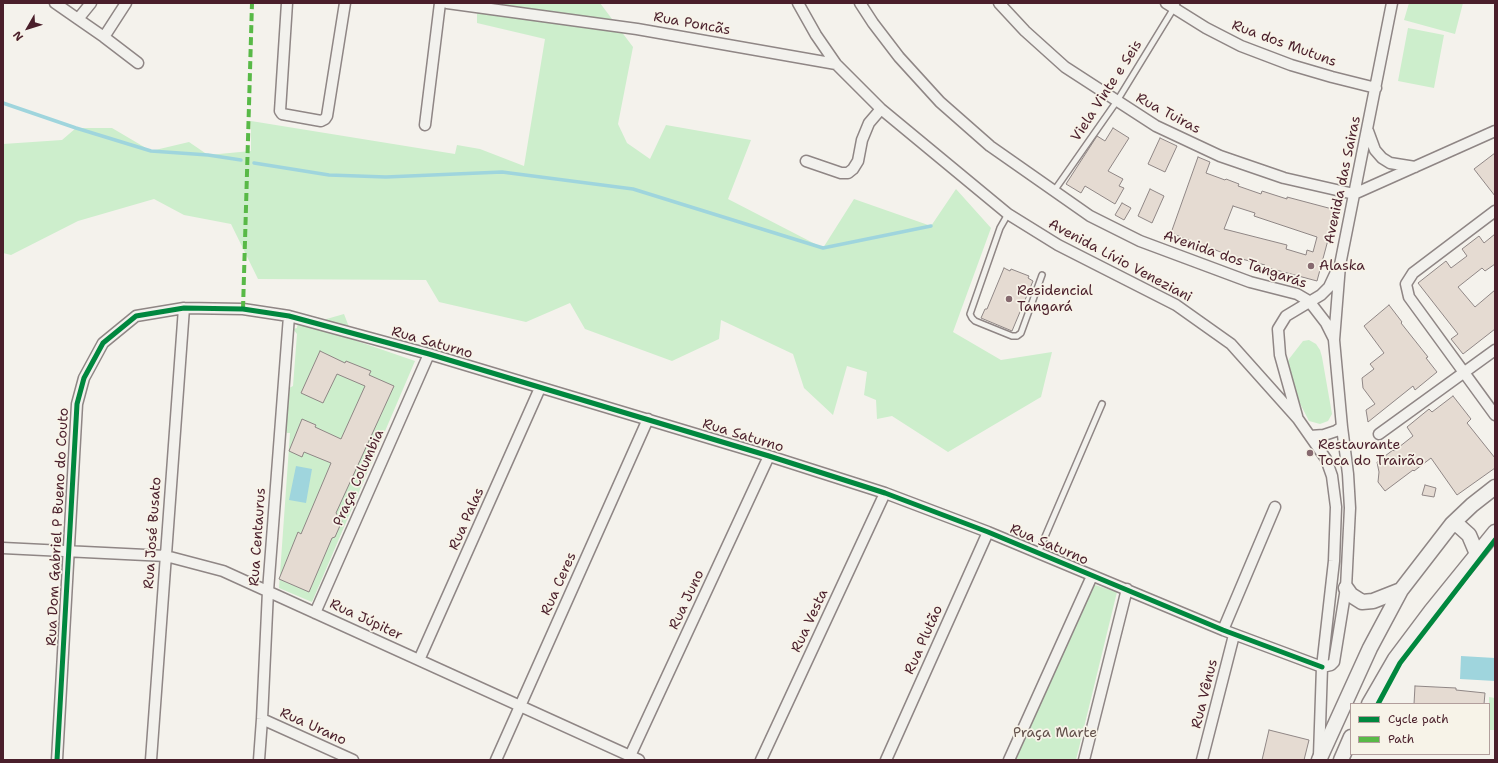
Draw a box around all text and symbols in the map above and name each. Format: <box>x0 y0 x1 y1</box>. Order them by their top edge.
north arrow <box>8 8 48 48</box>
street label: Rua Poncãs <box>652 9 732 39</box>
street label: Rua dos Mutuns <box>1229 17 1339 71</box>
text: N <box>10 28 27 44</box>
street label: Viela Vinte e Seis <box>1068 37 1146 145</box>
street label: Rua Tuiras <box>1133 90 1203 138</box>
street label: Avenida das Sairas <box>1321 115 1365 245</box>
street label: Avenida Lívio Veneziani <box>1045 216 1195 306</box>
street label: Avenida dos Tangarás <box>1161 228 1309 292</box>
place label: Alaska <box>1319 258 1365 274</box>
marker: Alaska <box>1306 261 1316 271</box>
place label: Residencial Tangará <box>1017 283 1093 316</box>
marker: Residencial Tangará <box>1004 294 1014 304</box>
street label: Rua Saturno <box>389 323 475 363</box>
street label: Rua Dom Gabriel P Bueno do Couto <box>43 407 73 647</box>
street label: Rua Saturno <box>700 416 786 456</box>
street label: Praça Columbia <box>330 427 388 529</box>
place label: Restaurante Toca do Trairão <box>1318 437 1424 470</box>
marker: Restaurante Toca do Trairão <box>1305 448 1315 458</box>
street label: Rua José Busato <box>141 476 165 590</box>
street label: Rua Palas <box>446 485 488 553</box>
street label: Rua Centaurus <box>246 487 270 587</box>
street label: Rua Saturno <box>1007 521 1091 569</box>
street label: Rua Ceres <box>538 550 580 618</box>
street label: Rua Juno <box>666 567 708 633</box>
street label: Rua Vesta <box>788 587 832 655</box>
street label: Rua Júpiter <box>327 596 405 644</box>
street label: Rua Plutão <box>901 603 947 677</box>
street label: Rua Vênus <box>1188 658 1222 730</box>
legend <box>1350 703 1490 755</box>
street label: Rua Urano <box>277 705 349 749</box>
text: Cycle path <box>1388 711 1449 727</box>
park label: Praça Marte <box>1013 725 1097 741</box>
text: Path <box>1388 731 1414 747</box>

